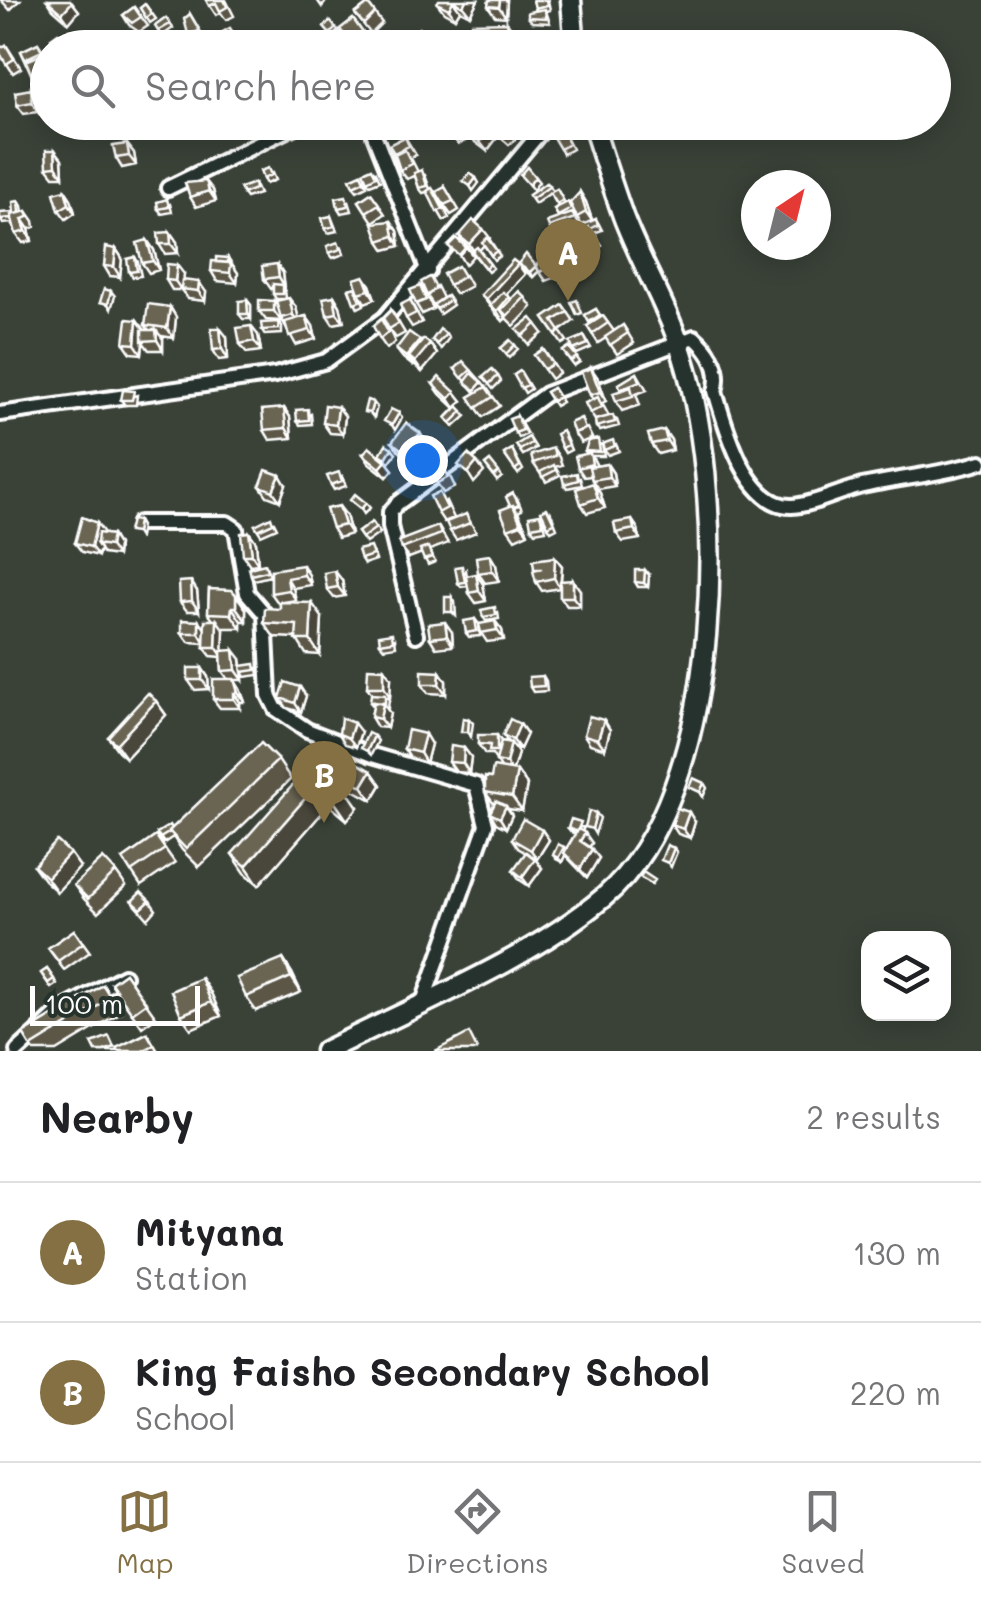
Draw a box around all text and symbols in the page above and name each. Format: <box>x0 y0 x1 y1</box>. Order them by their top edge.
search box <box>30 30 951 140</box>
icon: search <box>65 58 120 113</box>
text: Search here <box>145 60 376 110</box>
north arrow <box>741 170 831 260</box>
pin: A <box>536 218 600 301</box>
your location <box>397 435 448 486</box>
pin: B <box>292 740 356 823</box>
map controls <box>861 931 951 1021</box>
button: layers <box>861 931 951 1021</box>
scale bar <box>30 981 200 1026</box>
text: 100 m <box>45 985 123 1021</box>
text: Nearby <box>40 1089 194 1144</box>
text: 2 results <box>806 1095 941 1137</box>
text: Mityana <box>135 1206 285 1256</box>
text: A <box>61 1231 84 1273</box>
text: 130 m <box>852 1231 941 1273</box>
text: Station <box>135 1256 248 1298</box>
text: King Faisho Secondary School <box>135 1346 710 1396</box>
text: B <box>62 1371 83 1413</box>
text: 220 m <box>850 1371 941 1413</box>
text: School <box>135 1396 236 1438</box>
tab: Map <box>116 1484 173 1580</box>
tab: Directions <box>406 1484 549 1580</box>
tab: Saved <box>781 1484 865 1580</box>

